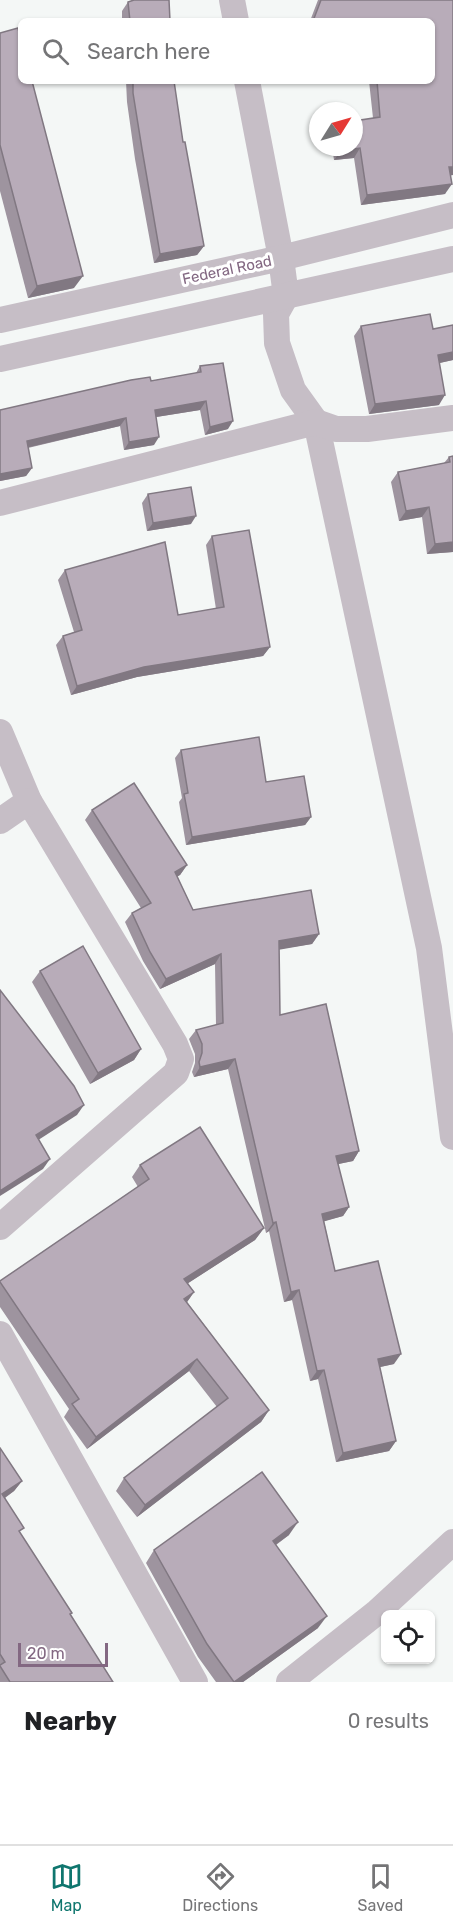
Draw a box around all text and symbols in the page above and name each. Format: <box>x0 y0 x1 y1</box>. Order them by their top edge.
search box <box>18 18 435 84</box>
icon: search <box>39 35 72 68</box>
text: Search here <box>87 38 210 65</box>
north arrow <box>309 102 363 156</box>
street label: Federal Road <box>181 252 273 288</box>
map controls <box>381 1610 435 1664</box>
button: locate <box>381 1610 435 1664</box>
scale bar <box>18 1640 108 1668</box>
text: 20 m <box>27 1644 65 1663</box>
text: Nearby <box>24 1706 117 1737</box>
text: 0 results <box>348 1709 429 1733</box>
tab: Map <box>50 1860 83 1915</box>
tab: Directions <box>182 1860 258 1915</box>
tab: Saved <box>358 1860 403 1915</box>

